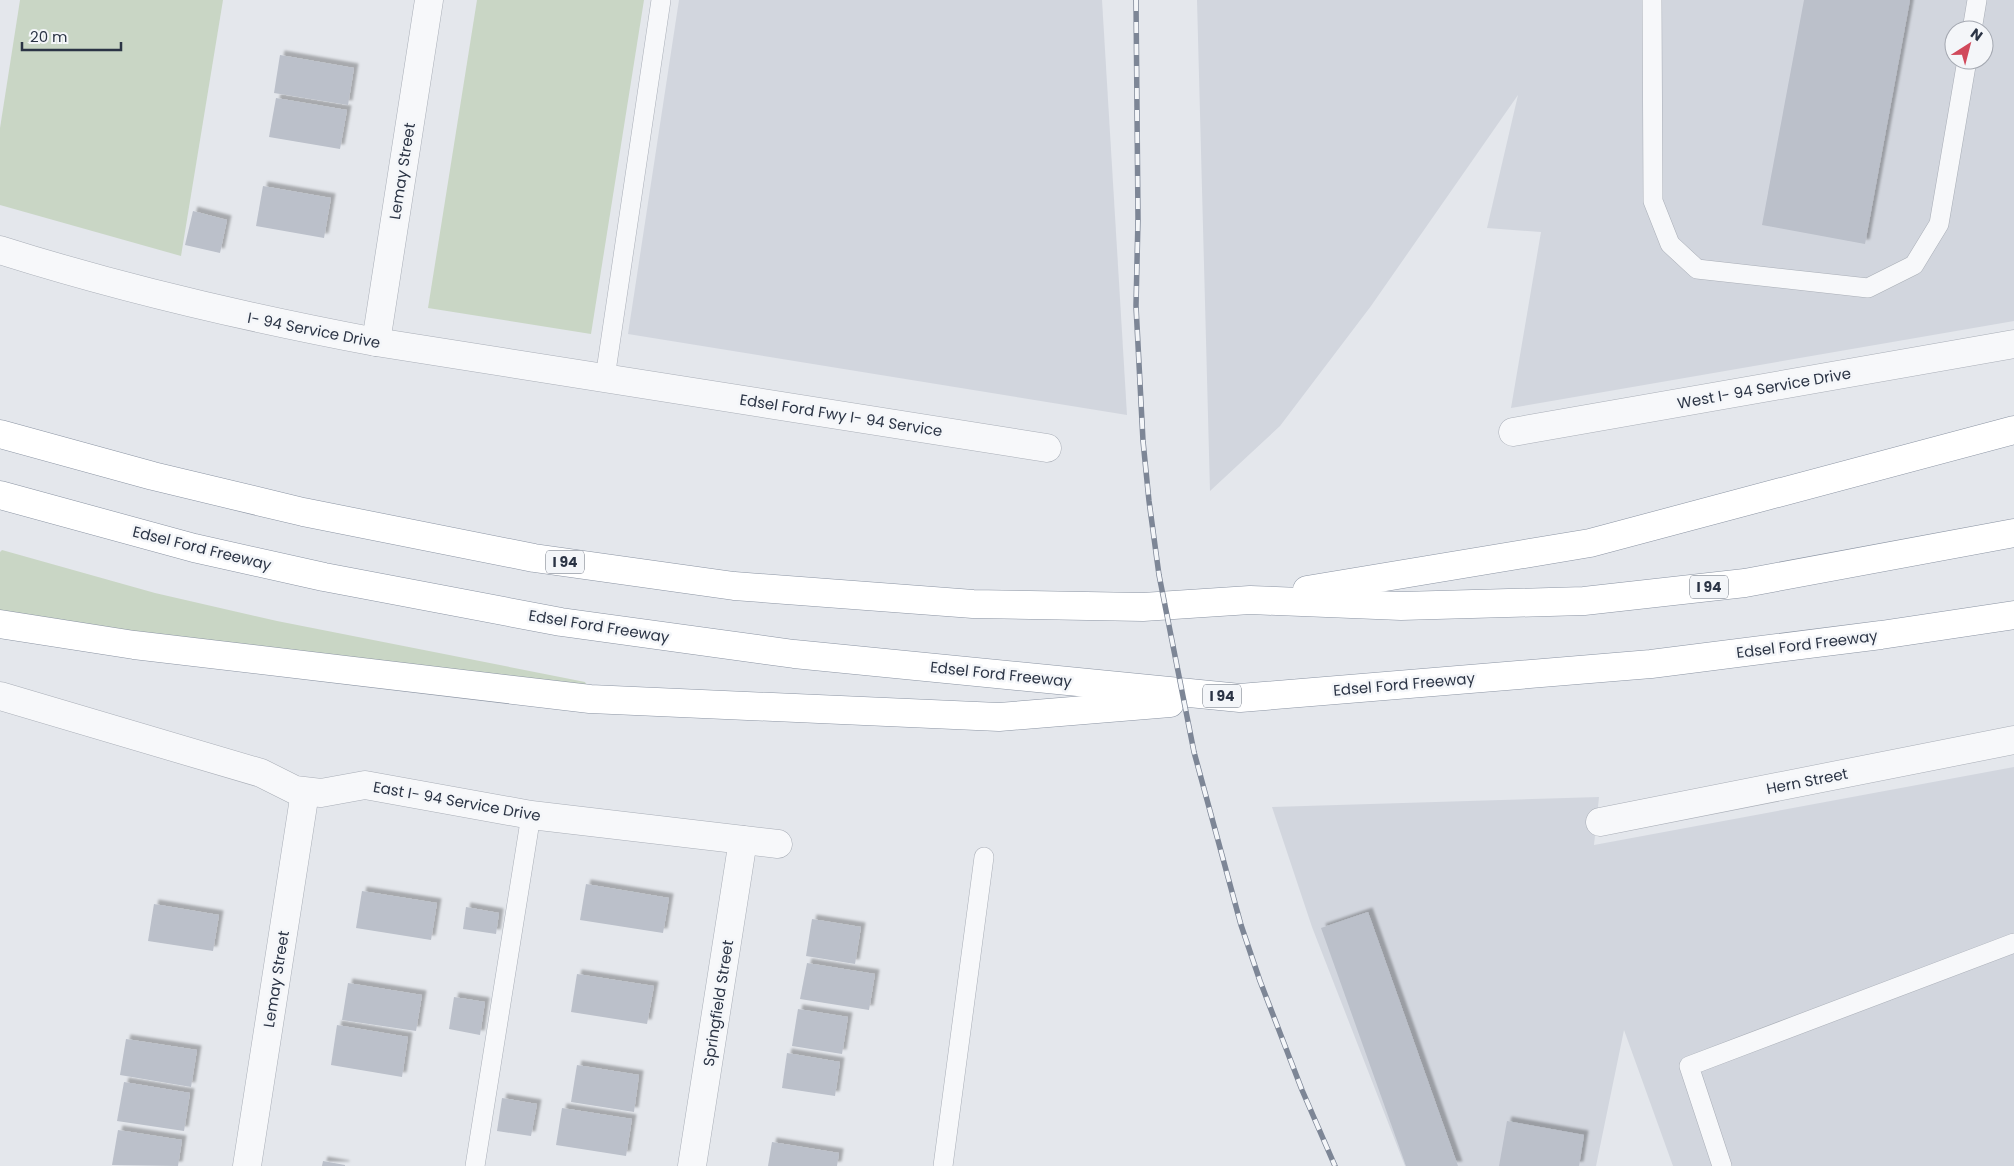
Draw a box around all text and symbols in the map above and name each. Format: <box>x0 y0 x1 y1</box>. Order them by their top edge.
scale bar <box>22 20 121 52</box>
north arrow <box>1944 20 1994 70</box>
text: N <box>1967 23 1987 46</box>
text: 20 m <box>30 26 68 47</box>
street label: Lemay Street <box>384 121 420 221</box>
street label: I- 94 Service Drive <box>246 307 382 353</box>
street label: West I- 94 Service Drive <box>1676 362 1852 414</box>
street label: Edsel Ford Fwy I- 94 Service <box>738 389 944 441</box>
street label: Edsel Ford Freeway <box>130 521 274 576</box>
road number: I 94 <box>546 550 584 574</box>
road number: I 94 <box>1690 576 1728 598</box>
street label: Edsel Ford Freeway <box>527 605 671 648</box>
street label: Edsel Ford Freeway <box>1735 625 1879 663</box>
street label: Edsel Ford Freeway <box>929 656 1073 692</box>
street label: Edsel Ford Freeway <box>1332 667 1476 701</box>
road number: I 94 <box>1203 684 1241 708</box>
street label: Hern Street <box>1764 763 1850 799</box>
street label: East I- 94 Service Drive <box>372 776 542 826</box>
street label: Lemay Street <box>258 929 294 1029</box>
street label: Springfield Street <box>698 938 738 1068</box>

